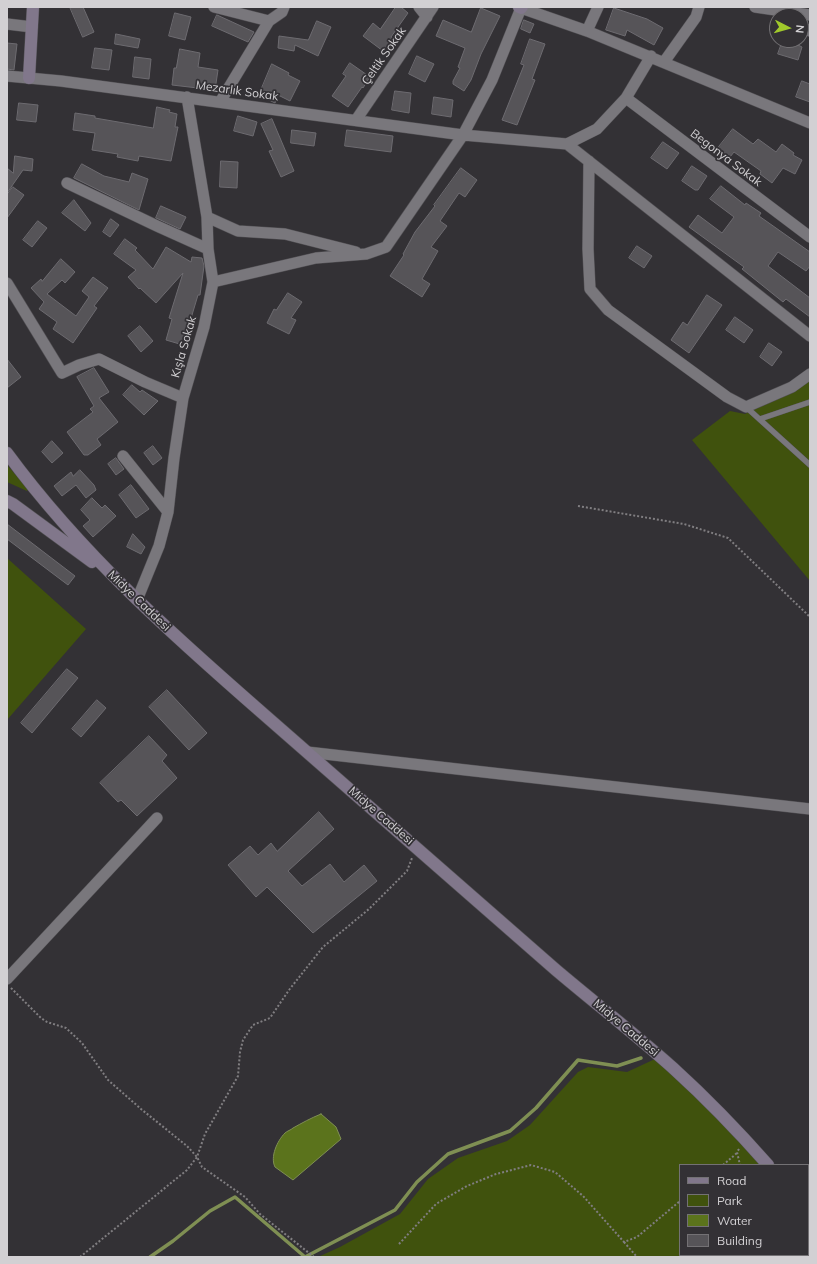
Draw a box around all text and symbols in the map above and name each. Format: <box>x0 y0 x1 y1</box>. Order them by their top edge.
north arrow <box>769 8 809 48</box>
street label: Çeltik Sokak <box>359 24 409 88</box>
text: N <box>793 24 807 34</box>
street label: Mezarlık Sokak <box>195 78 279 104</box>
street label: Begonya Sokak <box>687 126 765 190</box>
street label: Kışla Sokak <box>168 315 200 379</box>
street label: Midye Caddesi <box>105 568 173 634</box>
street label: Midye Caddesi <box>346 784 416 848</box>
street label: Midye Caddesi <box>590 996 662 1060</box>
legend <box>679 1164 809 1256</box>
text: Road <box>717 1173 746 1188</box>
text: Park <box>717 1193 742 1208</box>
text: Water <box>717 1213 752 1228</box>
text: Building <box>717 1233 762 1248</box>

